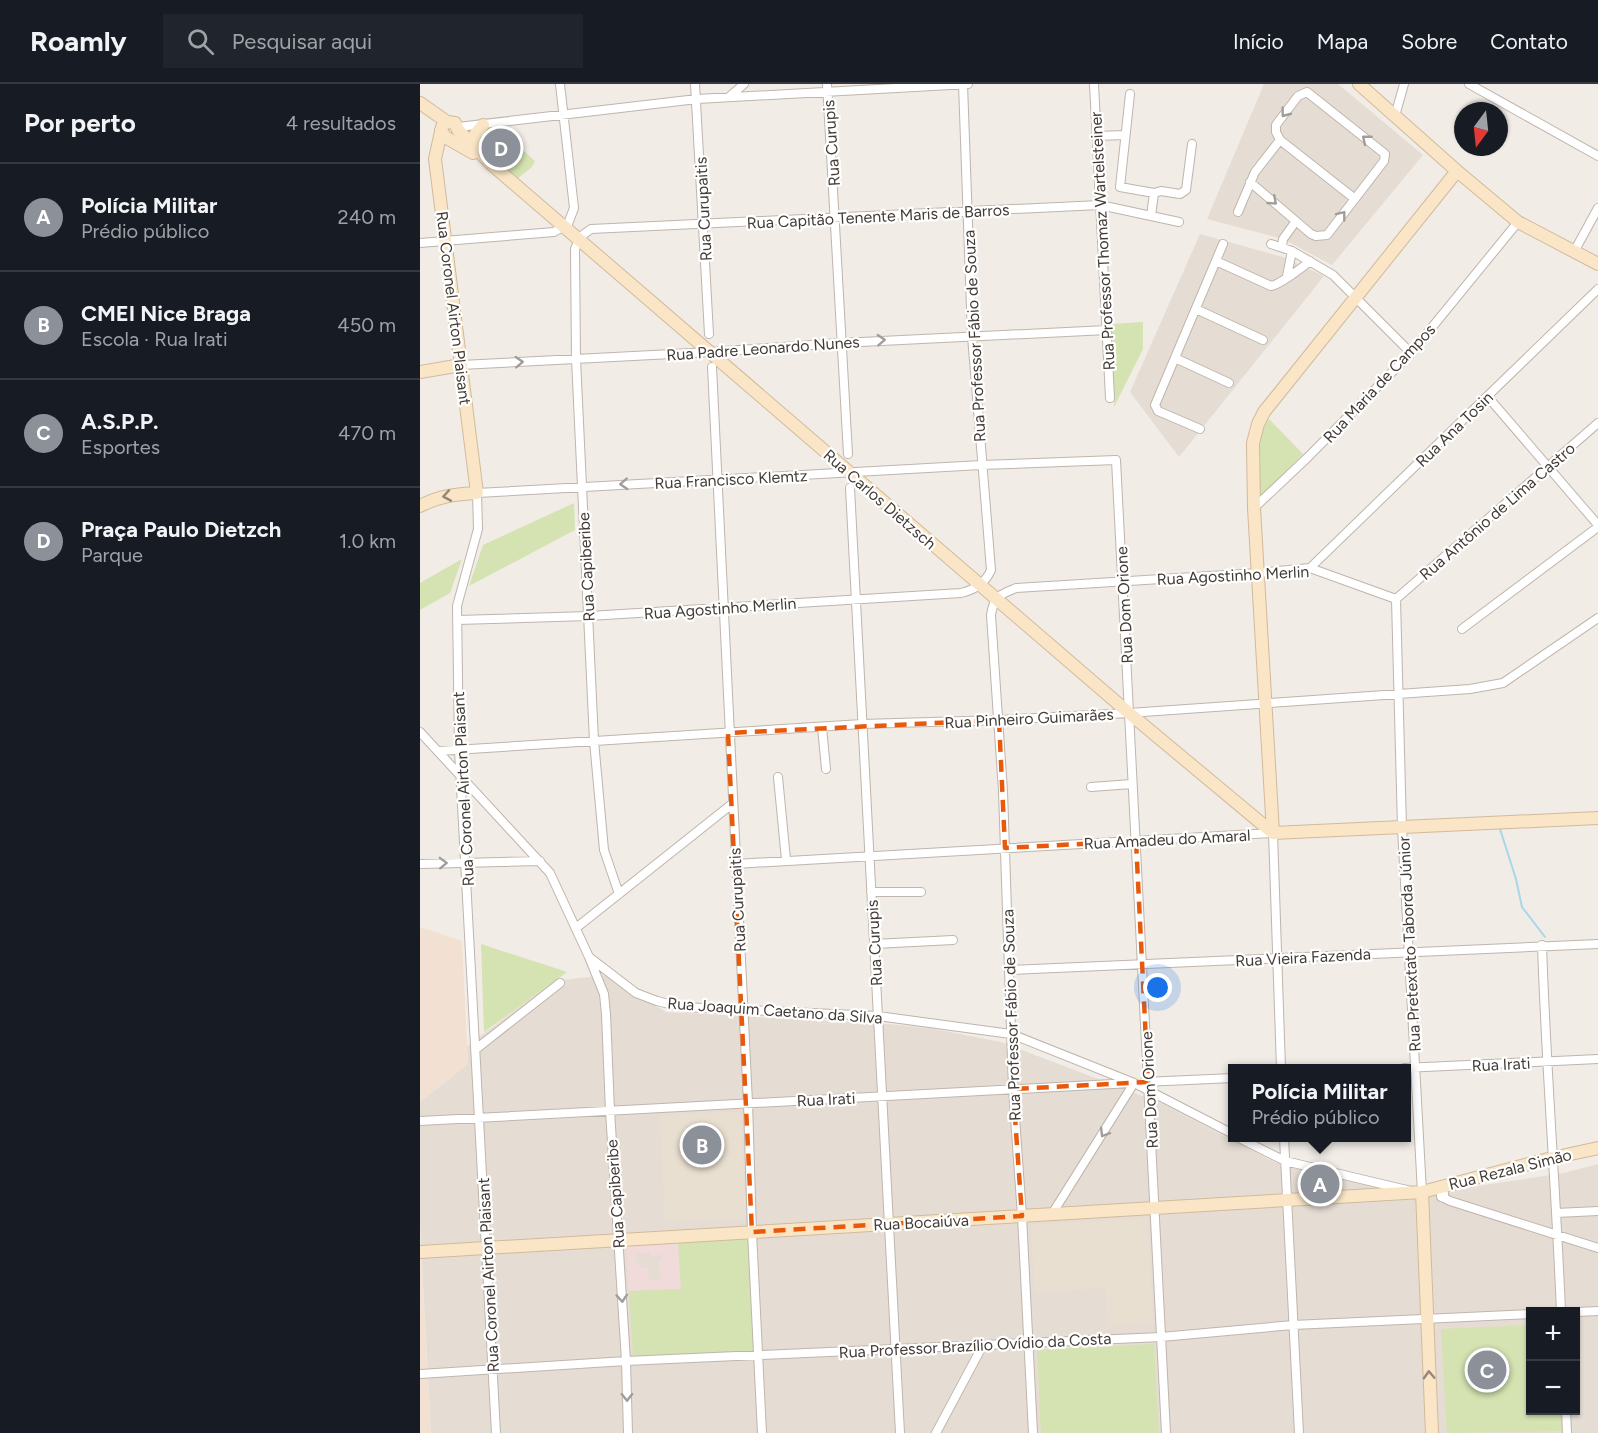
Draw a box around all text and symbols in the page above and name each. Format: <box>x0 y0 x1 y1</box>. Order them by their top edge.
search box <box>163 14 583 68</box>
text: Roamly <box>30 24 127 58</box>
icon: search <box>184 25 217 58</box>
text: Pesquisar aqui <box>232 28 372 55</box>
text: Início <box>1233 29 1284 54</box>
text: Mapa <box>1317 29 1368 54</box>
text: Sobre <box>1401 29 1457 54</box>
text: Contato <box>1490 29 1568 54</box>
street label: Rua Curupis <box>819 99 844 187</box>
north arrow <box>1454 102 1508 156</box>
text: Por perto <box>24 107 136 139</box>
one-way arrow <box>1282 107 1293 118</box>
street label: Rua Professor Thomaz Wartelsteiner <box>1086 110 1119 371</box>
text: 4 resultados <box>286 111 396 135</box>
pin: D <box>482 126 520 170</box>
one-way arrow <box>1362 135 1373 146</box>
street label: Rua Curupaitis <box>691 156 716 262</box>
text: Polícia Militar <box>81 192 217 219</box>
one-way arrow <box>1266 194 1277 205</box>
street label: Rua Capitão Tenente Maris de Barros <box>746 200 1010 233</box>
text: A <box>36 205 51 229</box>
text: 240 m <box>338 205 396 229</box>
street label: Rua Coronel Airton Plaisant <box>432 210 475 406</box>
one-way arrow <box>1335 210 1346 221</box>
text: Prédio público <box>81 219 209 243</box>
street label: Rua Professor Fábio de Souza <box>959 229 990 442</box>
text: CMEI Nice Braga <box>81 300 251 327</box>
text: B <box>37 313 50 337</box>
text: 450 m <box>337 313 396 337</box>
street label: Rua Maria de Campos <box>1319 320 1439 447</box>
text: Escola · Rua Irati <box>81 327 228 351</box>
street label: Rua Padre Leonardo Nunes <box>666 332 860 365</box>
one-way arrow <box>877 334 886 347</box>
one-way arrow <box>515 355 524 368</box>
street label: Rua Ana Tosin <box>1412 388 1497 471</box>
text: A.S.P.P. <box>81 408 158 435</box>
text: C <box>36 421 51 445</box>
text: 470 m <box>338 421 396 445</box>
text: Esportes <box>81 435 160 459</box>
street label: Rua Antônio de Lima Castro <box>1416 439 1579 584</box>
street label: Rua Carlos Dietzsch <box>820 445 940 553</box>
street label: Rua Francisco Klemtz <box>654 466 808 493</box>
one-way arrow <box>619 478 628 491</box>
one-way arrow <box>443 489 453 502</box>
street label: Rua Capiberibe <box>574 512 599 622</box>
text: Praça Paulo Dietzch <box>81 516 281 543</box>
text: D <box>37 529 51 553</box>
text: 1.0 km <box>339 529 396 553</box>
text: Parque <box>81 543 143 567</box>
street label: Rua Dom Orione <box>1112 546 1137 664</box>
street label: Rua Agostinho Merlin <box>1156 562 1310 589</box>
street label: Rua Agostinho Merlin <box>643 594 797 623</box>
street label: Rua Coronel Airton Plaisant <box>449 691 478 887</box>
street label: Rua Pinheiro Guimarães <box>944 705 1114 732</box>
street label: Rua Amadeu do Amaral <box>1083 826 1251 853</box>
street label: Rua Pretextato Taborda Júnior <box>1394 835 1425 1052</box>
street label: Rua Curupaitis <box>725 847 750 953</box>
one-way arrow <box>438 857 447 869</box>
street label: Rua Curupis <box>863 899 886 987</box>
street label: Rua Professor Fábio de Souza <box>998 909 1025 1121</box>
street label: Rua Vieira Fazenda <box>1235 944 1371 971</box>
your location <box>1143 973 1172 1002</box>
street label: Rua Joaquim Caetano da Silva <box>667 993 883 1028</box>
street label: Rua Dom Orione <box>1137 1031 1162 1149</box>
street label: Rua Irati <box>1471 1053 1531 1076</box>
popup <box>1228 1064 1411 1142</box>
text: Polícia Militar <box>1251 1078 1388 1105</box>
street label: Rua Irati <box>796 1088 856 1111</box>
text: Prédio público <box>1251 1105 1380 1129</box>
pin: B <box>682 1122 722 1168</box>
one-way arrow <box>1099 1127 1111 1137</box>
street label: Rua Capiberibe <box>602 1139 629 1249</box>
street label: Rua Rezala Simão <box>1447 1145 1574 1194</box>
pin: A <box>1300 1162 1340 1206</box>
street label: Rua Coronel Airton Plaisant <box>474 1177 503 1373</box>
street label: Rua Bocaiúva <box>873 1211 969 1234</box>
one-way arrow <box>616 1294 629 1303</box>
map controls <box>1526 1307 1580 1415</box>
button: + <box>1526 1307 1580 1361</box>
street label: Rua Professor Brazílio Ovídio da Costa <box>838 1329 1112 1362</box>
pin: C <box>1468 1348 1506 1392</box>
button: − <box>1526 1361 1580 1415</box>
one-way arrow <box>1423 1370 1436 1379</box>
one-way arrow <box>621 1392 633 1401</box>

